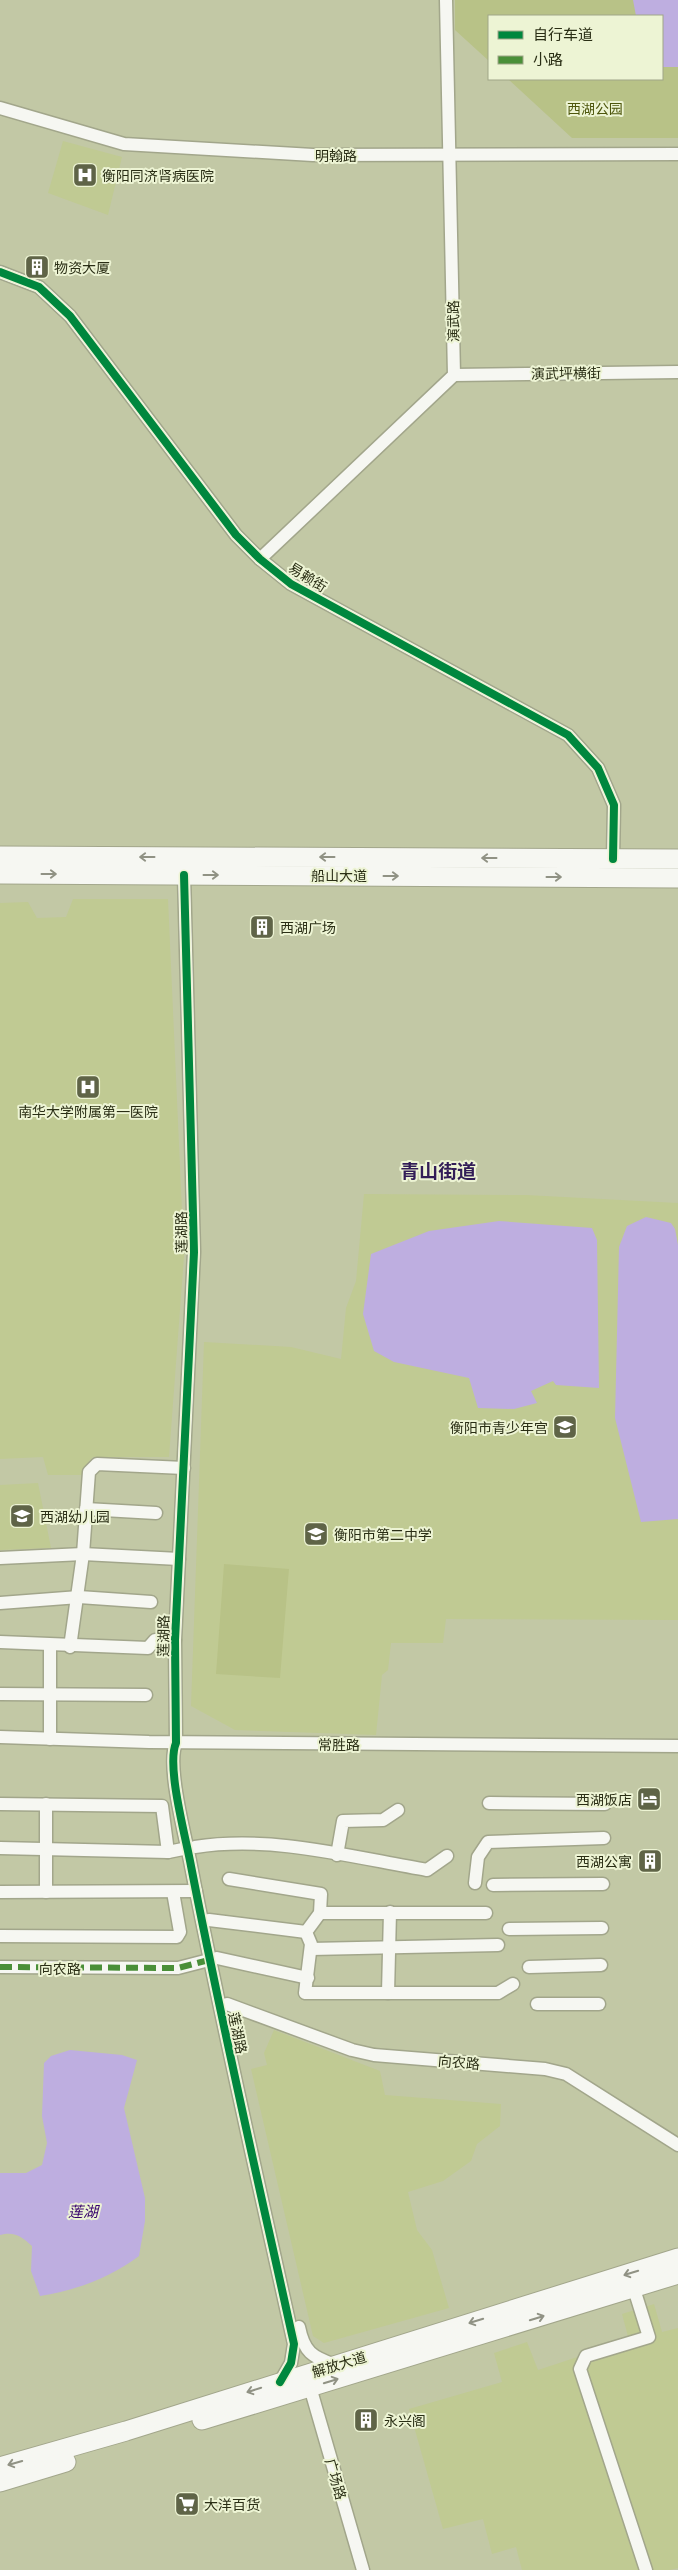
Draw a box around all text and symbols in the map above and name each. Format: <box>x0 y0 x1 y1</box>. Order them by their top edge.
legend <box>488 15 663 80</box>
text: 自行车道 <box>533 23 593 46</box>
text: 小路 <box>533 48 563 71</box>
park label: 西湖公园 <box>567 98 623 119</box>
street label: 明翰路 <box>315 145 357 166</box>
hospital icon: 衡阳同济肾病医院 <box>72 162 98 188</box>
place label: 衡阳同济肾病医院 <box>102 165 214 186</box>
building icon: 物资大厦 <box>24 254 50 280</box>
place label: 物资大厦 <box>54 257 110 278</box>
street label: 演武路 <box>442 300 464 342</box>
street label: 演武坪横街 <box>531 362 601 384</box>
street label: 易赖街 <box>285 557 331 597</box>
one-way arrow <box>139 852 156 862</box>
one-way arrow <box>319 852 336 862</box>
one-way arrow <box>482 853 498 863</box>
street label: 船山大道 <box>311 865 367 886</box>
one-way arrow <box>40 869 56 879</box>
one-way arrow <box>202 870 219 880</box>
one-way arrow <box>382 871 399 881</box>
one-way arrow <box>545 872 561 882</box>
building icon: 西湖广场 <box>249 914 275 940</box>
place label: 西湖广场 <box>280 917 336 938</box>
hospital icon: 南华大学附属第一医院 <box>75 1074 101 1100</box>
place label: 南华大学附属第一医院 <box>18 1101 158 1122</box>
district label: 青山街道 <box>400 1156 476 1185</box>
street label: 莲湖路 <box>170 1211 192 1253</box>
school or university icon: 衡阳市青少年宫 <box>552 1414 578 1440</box>
place label: 衡阳市青少年宫 <box>450 1417 548 1438</box>
school or university icon: 西湖幼儿园 <box>9 1503 35 1529</box>
place label: 西湖幼儿园 <box>40 1506 110 1527</box>
school or university icon: 衡阳市第二中学 <box>303 1521 329 1547</box>
place label: 衡阳市第二中学 <box>334 1524 432 1545</box>
street label: 莲湖路 <box>152 1615 174 1657</box>
street label: 常胜路 <box>318 1734 360 1755</box>
hotel icon: 西湖饭店 <box>636 1786 662 1812</box>
place label: 西湖饭店 <box>576 1789 632 1810</box>
building icon: 西湖公寓 <box>637 1848 663 1874</box>
place label: 西湖公寓 <box>576 1851 632 1872</box>
street label: 向农路 <box>39 1958 81 1979</box>
street label: 莲湖路 <box>223 2010 253 2056</box>
street label: 向农路 <box>437 2050 481 2074</box>
water label: 莲湖 <box>68 2200 100 2223</box>
one-way arrow <box>624 2269 640 2278</box>
one-way arrow <box>529 2313 545 2323</box>
one-way arrow <box>469 2317 485 2327</box>
street label: 解放大道 <box>309 2346 369 2382</box>
one-way arrow <box>323 2375 339 2385</box>
one-way arrow <box>247 2386 263 2395</box>
building icon: 永兴阁 <box>353 2407 379 2433</box>
place label: 永兴阁 <box>384 2410 426 2431</box>
street label: 广场路 <box>320 2456 352 2502</box>
one-way arrow <box>8 2459 24 2468</box>
supermarket icon: 大洋百货 <box>174 2491 200 2517</box>
place label: 大洋百货 <box>204 2494 260 2515</box>

